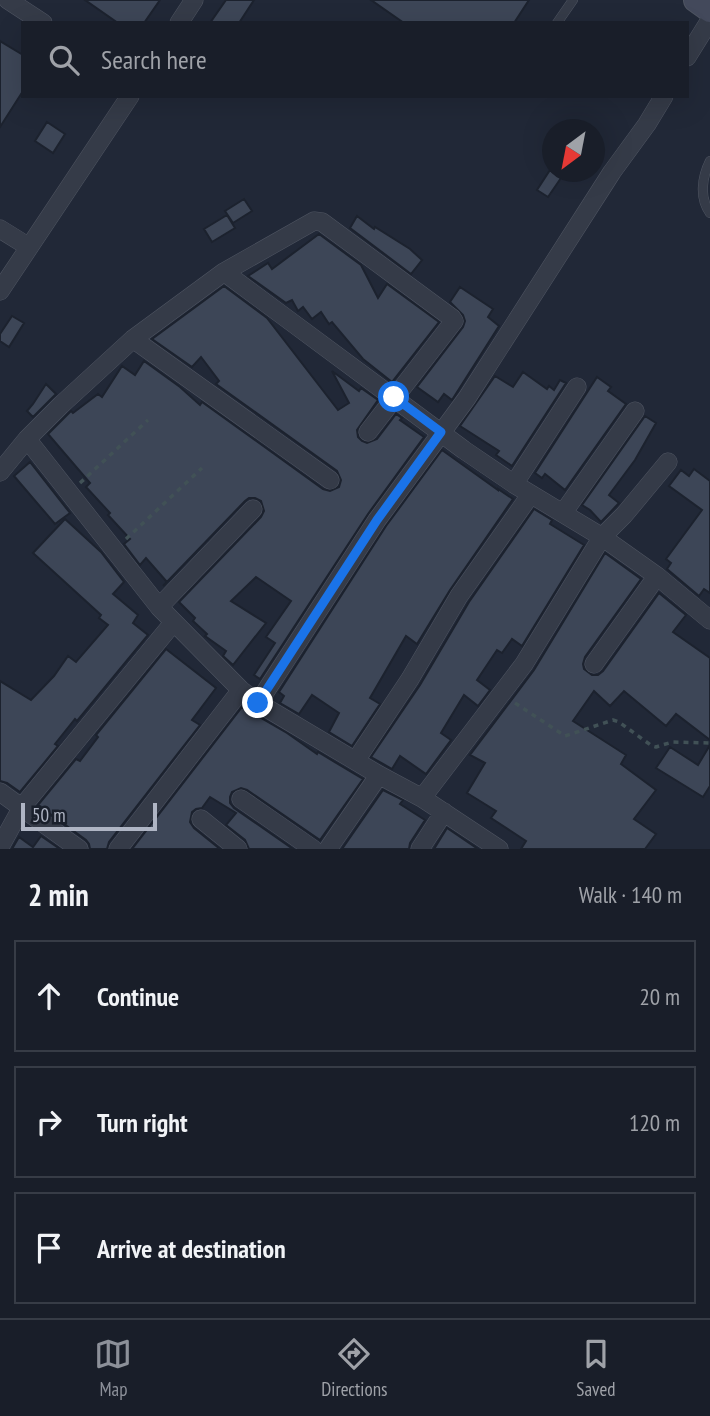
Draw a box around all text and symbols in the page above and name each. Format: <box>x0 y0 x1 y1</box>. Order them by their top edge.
search box <box>21 21 689 98</box>
icon: search <box>45 41 83 79</box>
text: Search here <box>101 43 207 76</box>
north arrow <box>542 119 605 182</box>
route start <box>378 381 409 412</box>
route end <box>242 687 273 718</box>
scale bar <box>21 800 158 832</box>
text: 50 m <box>32 803 66 827</box>
text: 2 min <box>28 875 89 914</box>
text: Walk · 140 m <box>579 880 682 909</box>
icon: ahead <box>30 977 68 1015</box>
text: Continue <box>97 980 179 1013</box>
text: 20 m <box>639 982 680 1011</box>
icon: right <box>30 1103 68 1141</box>
text: Turn right <box>97 1106 188 1139</box>
text: 120 m <box>629 1108 680 1137</box>
icon: arrive <box>30 1229 68 1267</box>
text: Arrive at destination <box>97 1232 286 1265</box>
tab: Map <box>94 1335 132 1401</box>
tab: Directions <box>321 1335 387 1401</box>
tab: Saved <box>576 1335 616 1401</box>

